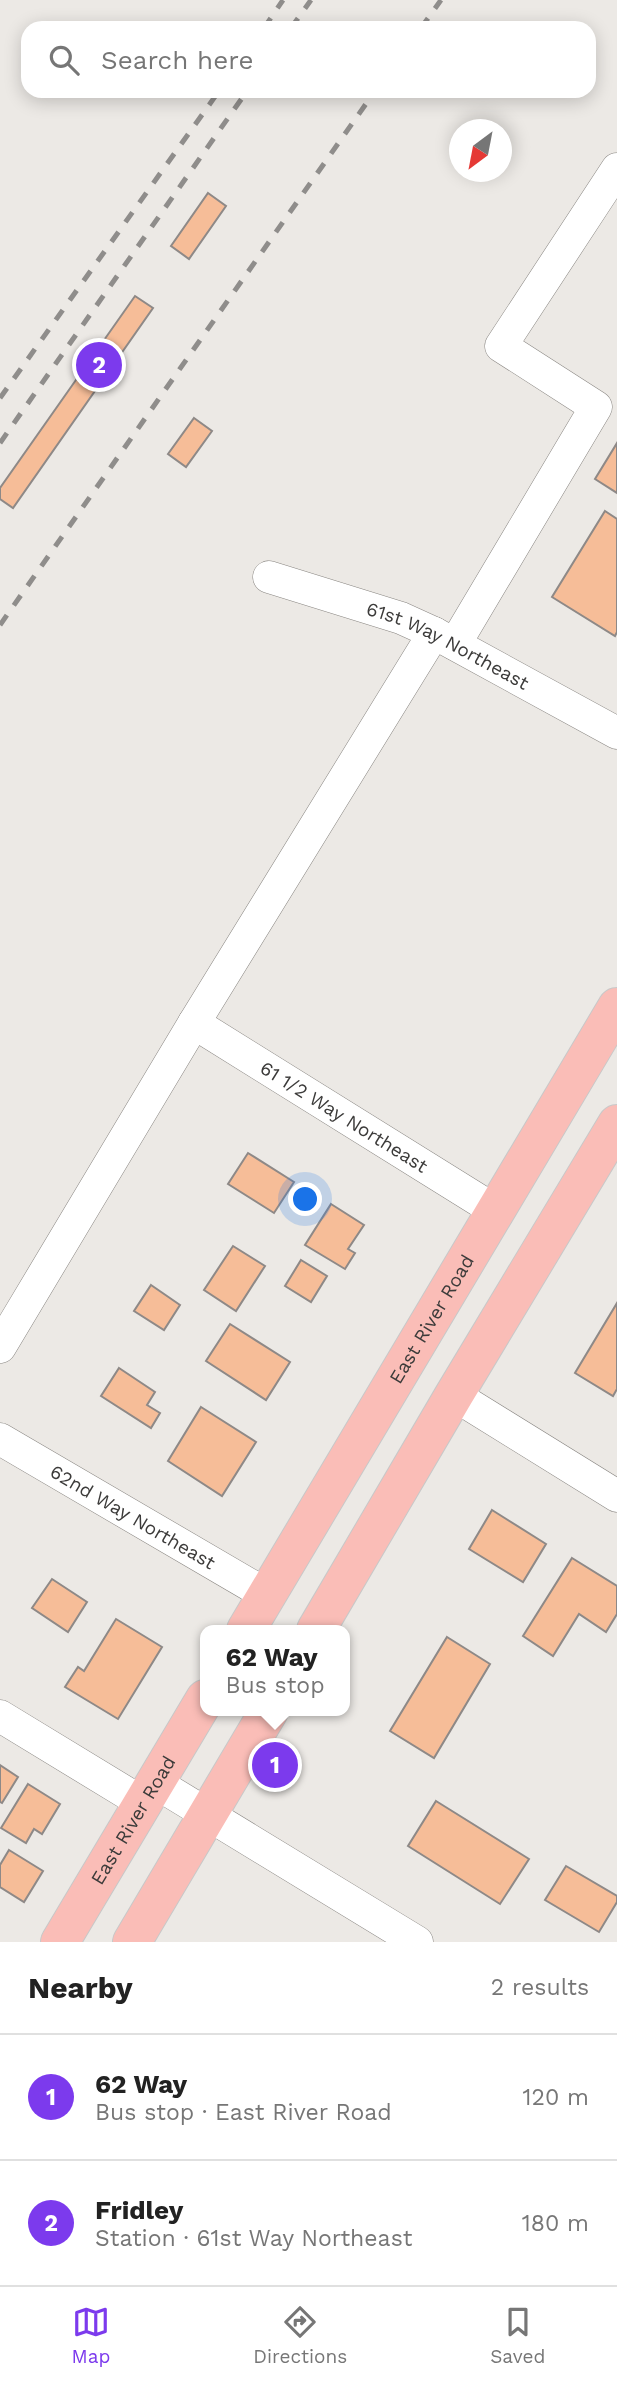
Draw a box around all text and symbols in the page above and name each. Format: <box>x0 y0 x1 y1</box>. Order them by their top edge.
search box <box>21 21 596 98</box>
icon: search <box>45 41 83 79</box>
text: Search here <box>101 45 253 75</box>
north arrow <box>449 119 512 182</box>
pin: 2 <box>76 339 122 391</box>
street label: 61st Way Northeast <box>364 597 533 695</box>
street label: 61 1/2 Way Northeast <box>256 1056 432 1178</box>
your location <box>288 1182 322 1216</box>
street label: East River Road <box>384 1251 479 1388</box>
street label: 62nd Way Northeast <box>46 1460 220 1574</box>
popup <box>200 1625 350 1716</box>
text: 62 Way <box>225 1642 318 1672</box>
text: Bus stop <box>225 1672 325 1699</box>
pin: 1 <box>252 1739 298 1791</box>
street label: East River Road <box>86 1752 180 1889</box>
text: Nearby <box>28 1970 133 2005</box>
text: 2 results <box>491 1974 589 2001</box>
text: 62 Way <box>95 2069 187 2099</box>
text: 1 <box>46 2084 56 2111</box>
text: 120 m <box>523 2084 589 2111</box>
text: Bus stop · East River Road <box>95 2099 392 2126</box>
text: Fridley <box>95 2195 183 2225</box>
text: 2 <box>44 2210 58 2237</box>
text: 180 m <box>522 2210 589 2237</box>
text: Station · 61st Way Northeast <box>95 2225 412 2252</box>
tab: Map <box>72 2303 110 2368</box>
tab: Directions <box>253 2303 347 2368</box>
tab: Saved <box>490 2303 545 2368</box>

